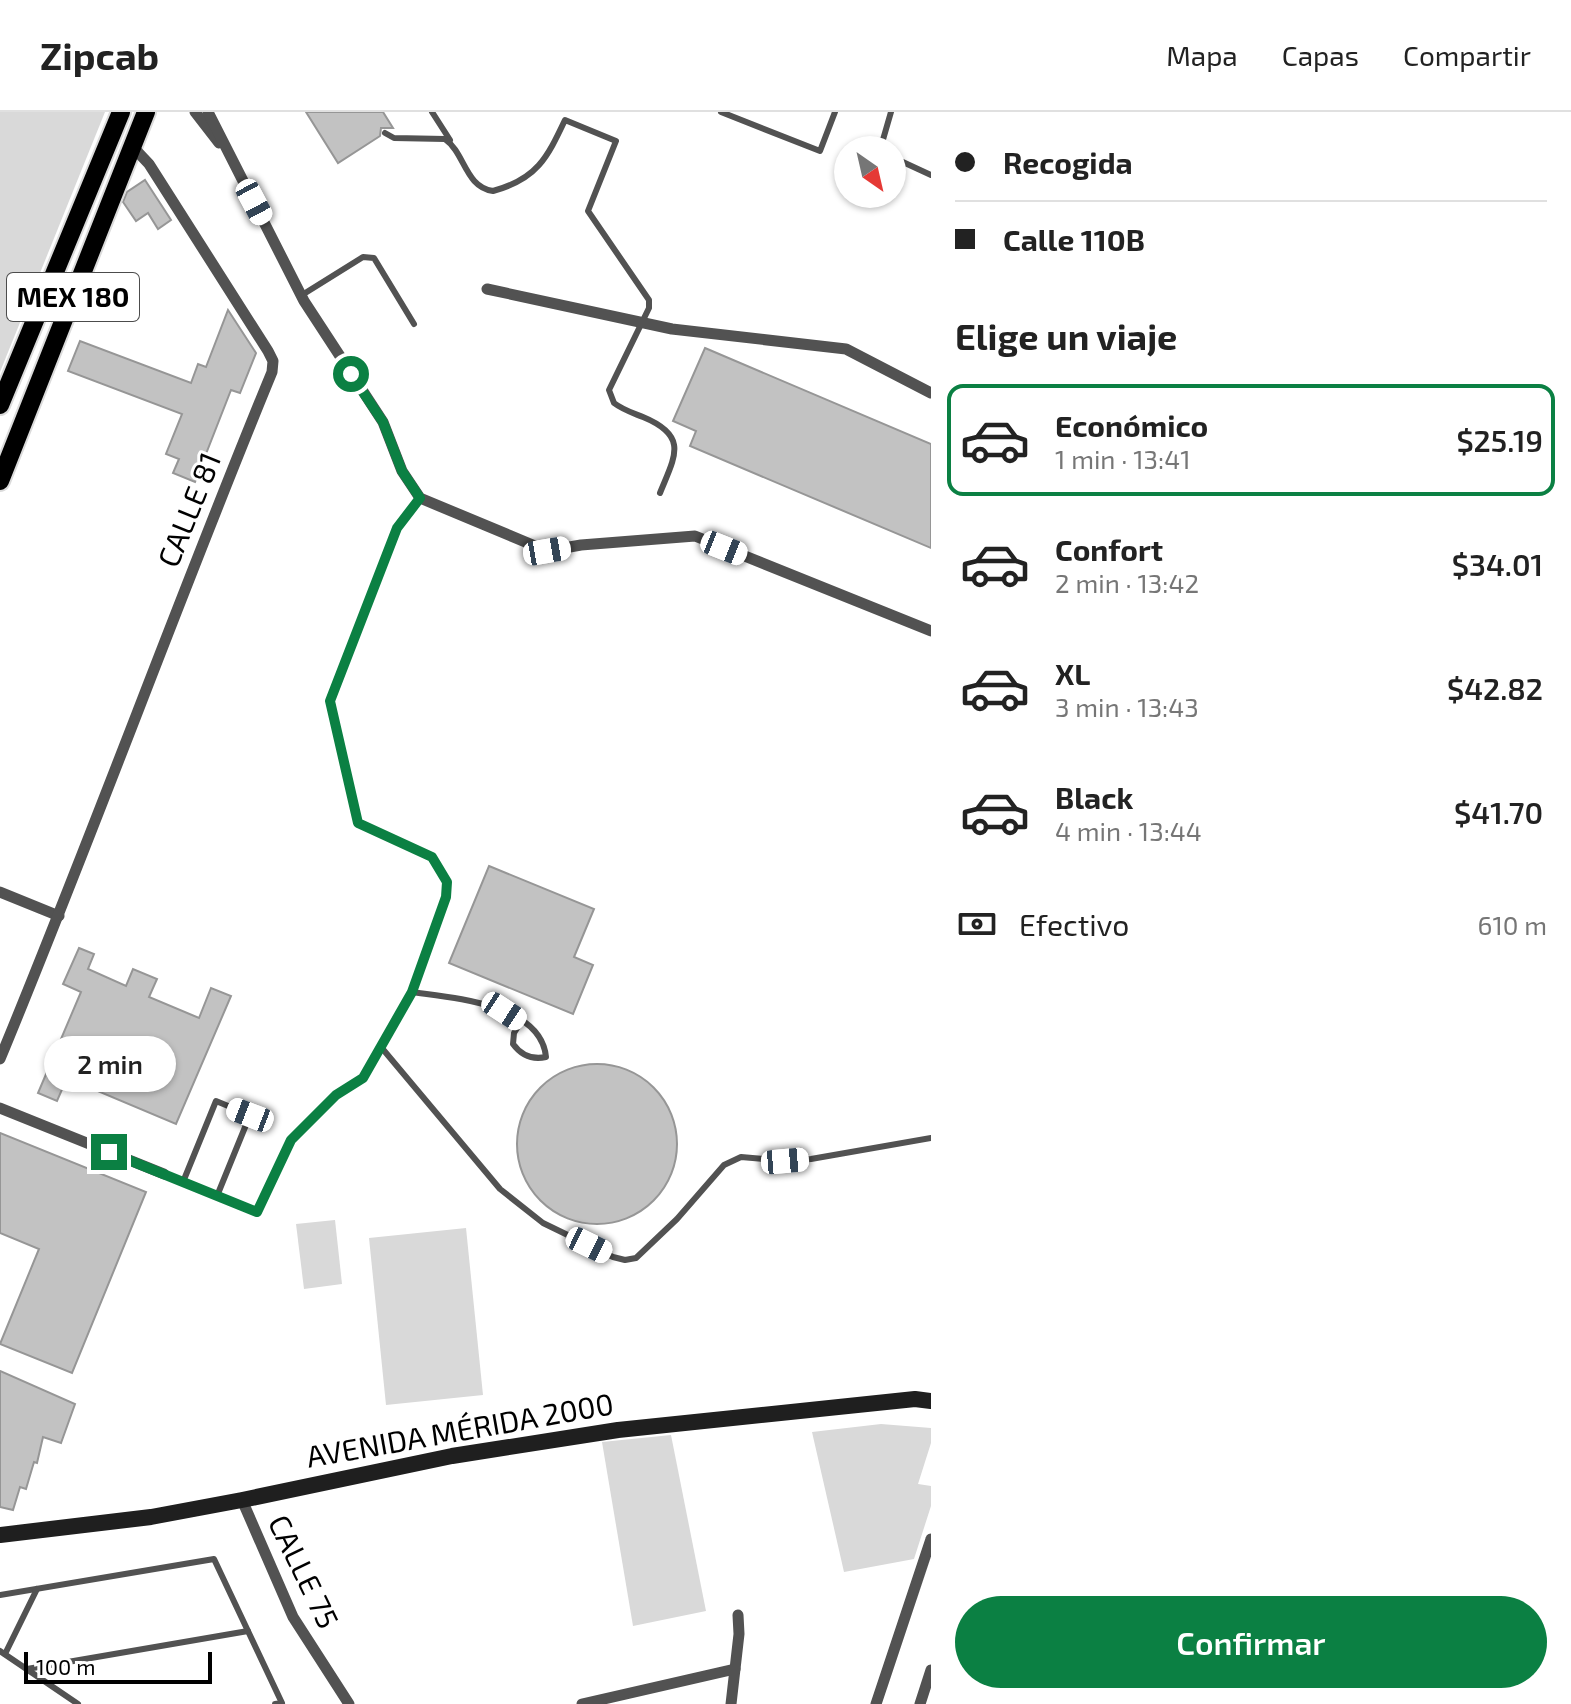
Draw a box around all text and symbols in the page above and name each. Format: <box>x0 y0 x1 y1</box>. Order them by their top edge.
text: Zipcab <box>40 32 159 78</box>
text: Mapa <box>1166 38 1238 72</box>
text: Capas <box>1282 38 1359 72</box>
text: Compartir <box>1403 38 1531 72</box>
north arrow <box>834 136 906 208</box>
map controls <box>834 136 906 208</box>
text: Recogida <box>1003 144 1133 180</box>
car <box>232 175 276 229</box>
text: Calle 110B <box>1003 221 1145 257</box>
road number: MEX 180 <box>7 273 139 321</box>
text: Elige un viaje <box>955 314 1177 357</box>
route start <box>333 356 369 392</box>
icon: car <box>959 404 1031 476</box>
text: Económico <box>1055 407 1208 443</box>
text: $25.19 <box>1456 422 1543 458</box>
text: 1 min · 13:41 <box>1055 443 1191 474</box>
street label: CALLE 81 <box>149 447 227 572</box>
car <box>697 528 751 568</box>
icon: car <box>959 528 1031 600</box>
text: Confort <box>1055 531 1163 567</box>
car <box>521 535 573 567</box>
text: $34.01 <box>1452 546 1543 582</box>
text: 2 min · 13:42 <box>1055 567 1199 598</box>
icon: car <box>959 652 1031 724</box>
text: XL <box>1055 655 1090 691</box>
text: $42.82 <box>1447 670 1543 706</box>
text: 3 min · 13:43 <box>1055 691 1199 722</box>
icon: car <box>959 776 1031 848</box>
text: Black <box>1055 779 1133 815</box>
text: $41.70 <box>1454 794 1543 830</box>
text: 4 min · 13:44 <box>1055 815 1202 846</box>
icon: cash <box>955 902 999 946</box>
text: Efectivo <box>1019 906 1129 942</box>
text: 610 m <box>1478 909 1547 940</box>
car <box>477 988 531 1034</box>
callout: 2 min <box>43 1036 175 1092</box>
text: 2 min <box>77 1048 143 1079</box>
car <box>223 1095 277 1135</box>
route end <box>91 1134 127 1170</box>
car <box>760 1147 810 1175</box>
car <box>562 1224 616 1266</box>
street label: AVENIDA MÉRIDA 2000 <box>303 1384 616 1474</box>
street label: CALLE 75 <box>262 1509 348 1634</box>
button: Confirmar <box>955 1596 1547 1688</box>
scale bar <box>24 1648 212 1684</box>
text: 100 m <box>36 1653 95 1679</box>

